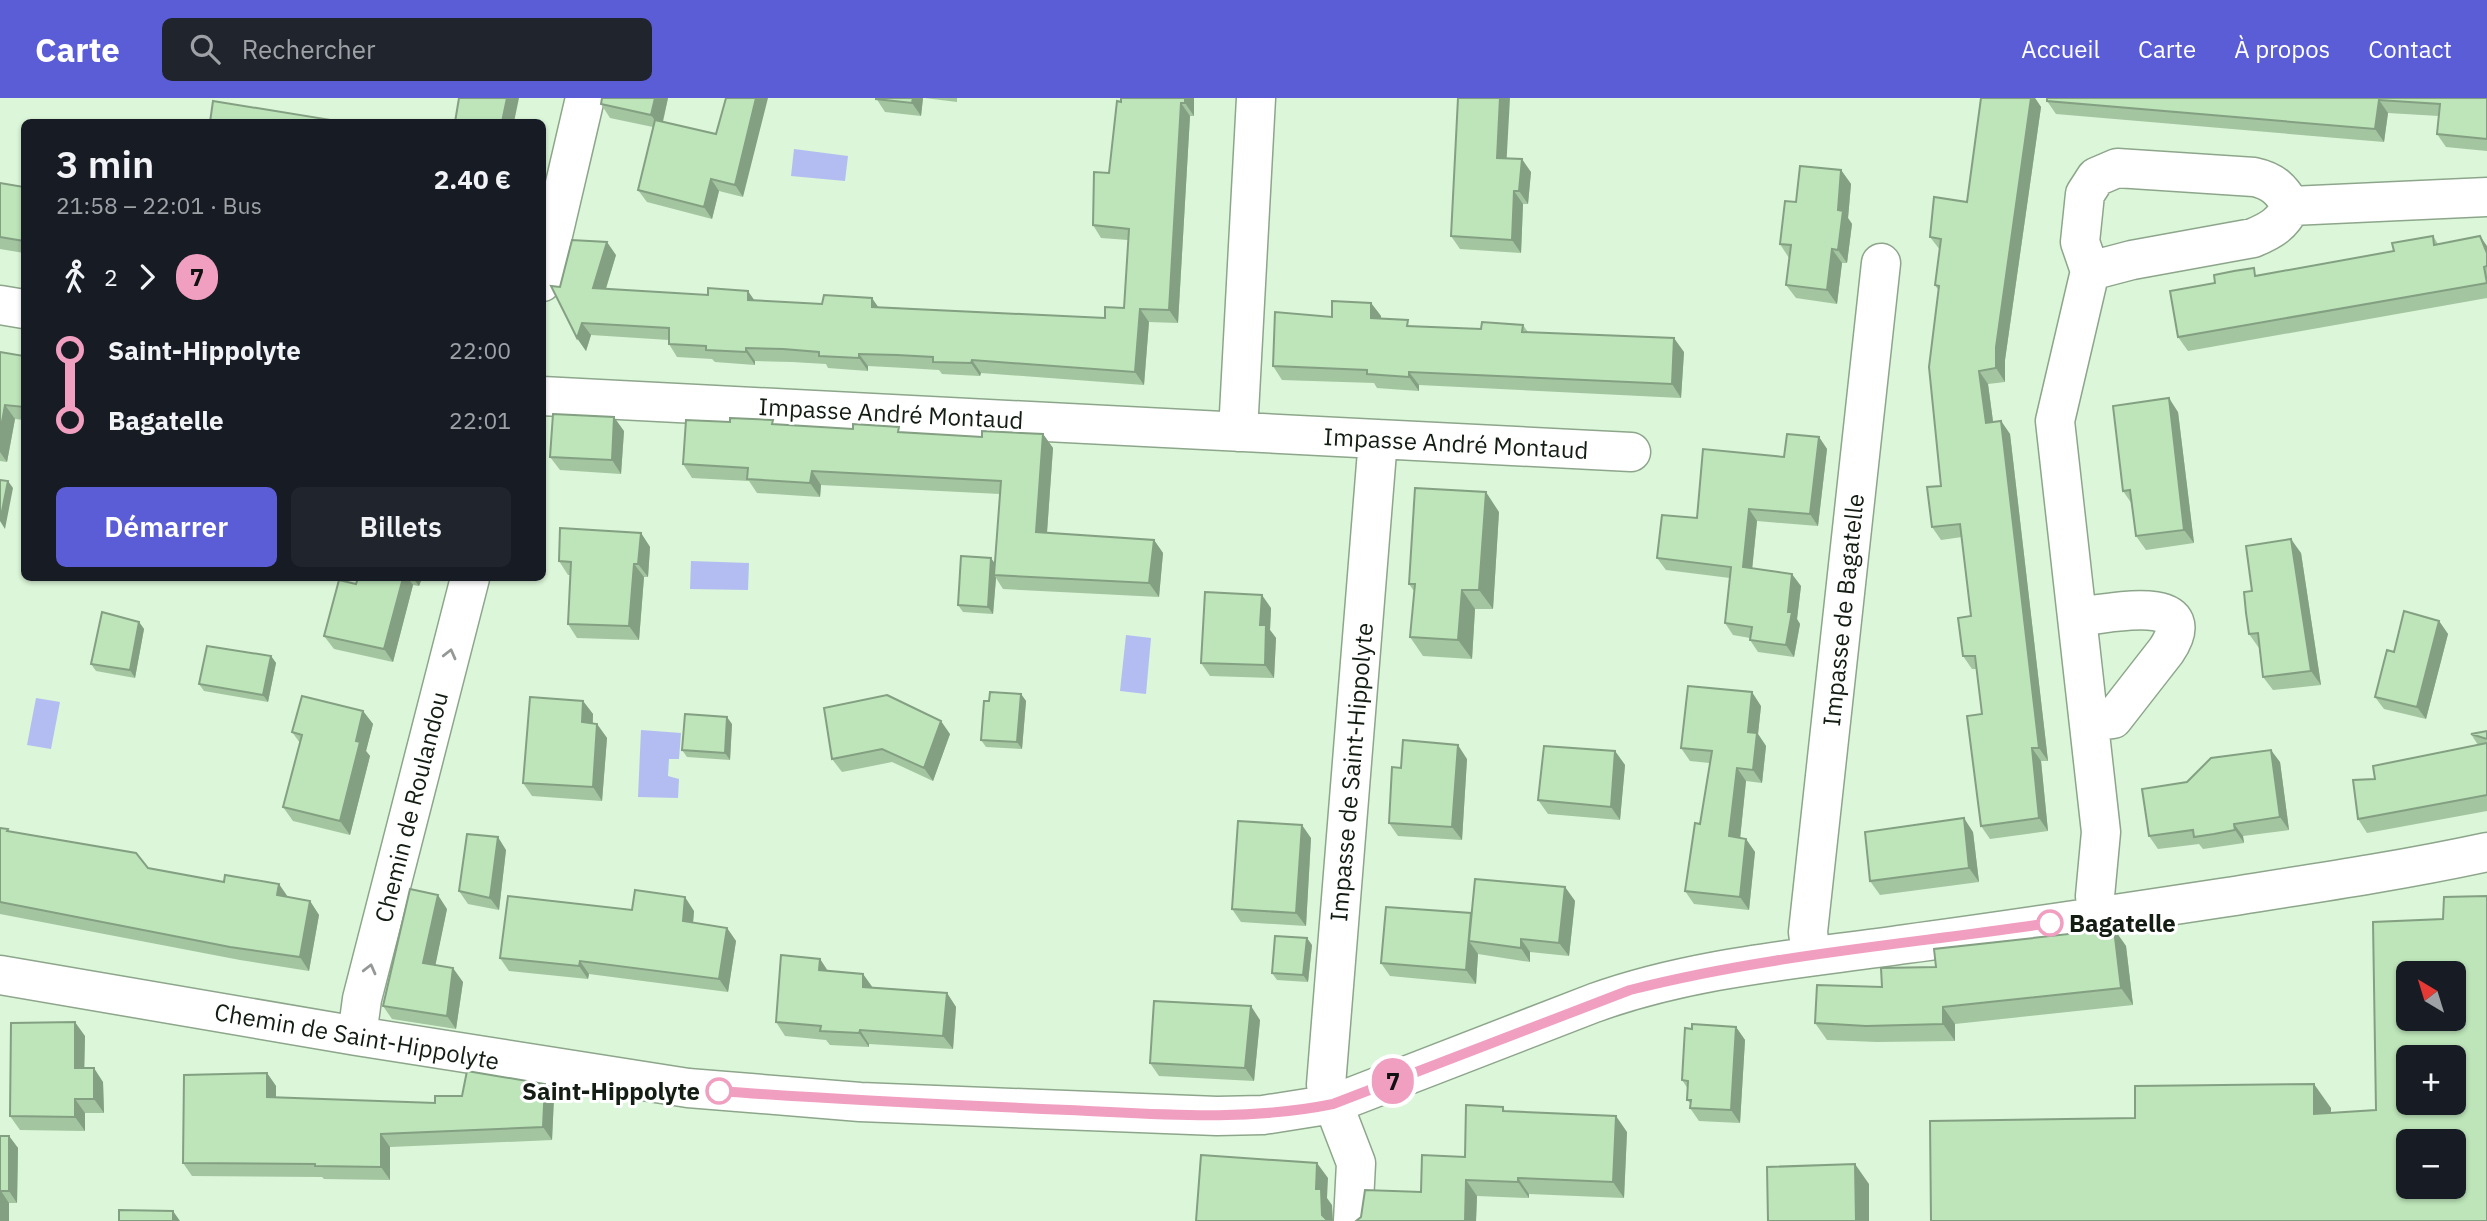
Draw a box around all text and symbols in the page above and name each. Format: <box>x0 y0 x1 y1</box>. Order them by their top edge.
search box <box>162 18 652 81</box>
text: Carte <box>35 28 120 71</box>
icon: search <box>186 30 224 68</box>
text: Rechercher <box>242 32 376 66</box>
text: Accueil <box>2021 33 2100 65</box>
text: Carte <box>2138 33 2196 65</box>
text: À propos <box>2234 33 2330 65</box>
text: Contact <box>2368 33 2452 65</box>
text: 3 min <box>56 139 154 188</box>
text: 2.40 € <box>434 162 511 196</box>
text: 21:58 – 22:01 · Bus <box>56 190 262 220</box>
icon: walk <box>56 258 94 296</box>
icon: forward <box>128 258 166 296</box>
text: 7 <box>190 261 204 293</box>
text: 2 <box>104 262 118 292</box>
text: Saint-Hippolyte <box>108 333 301 367</box>
text: 22:00 <box>449 335 511 365</box>
street label: Impasse André Montaud <box>758 390 1024 436</box>
text: Bagatelle <box>108 403 224 437</box>
text: 22:01 <box>449 405 511 435</box>
street label: Impasse André Montaud <box>1323 420 1589 466</box>
button: Démarrer <box>56 487 277 567</box>
button: Billets <box>291 487 511 567</box>
street label: Impasse de Bagatelle <box>1815 492 1871 728</box>
street label: Impasse de Saint-Hippolyte <box>1322 621 1380 923</box>
one-way arrow <box>442 648 456 660</box>
street label: Chemin de Roulandou <box>367 688 455 926</box>
place label: Bagatelle <box>2069 907 2176 939</box>
marker: Bagatelle <box>2037 910 2063 936</box>
north arrow <box>2396 961 2466 1031</box>
map controls <box>2396 961 2466 1199</box>
one-way arrow <box>362 964 376 976</box>
street label: Chemin de Saint-Hippolyte <box>212 995 502 1077</box>
button: + <box>2396 1045 2466 1115</box>
line badge: 7 <box>1370 1058 1416 1104</box>
text: 7 <box>1386 1065 1400 1097</box>
place label: Saint-Hippolyte <box>522 1075 700 1107</box>
marker: Saint-Hippolyte <box>706 1078 732 1104</box>
button: − <box>2396 1129 2466 1199</box>

